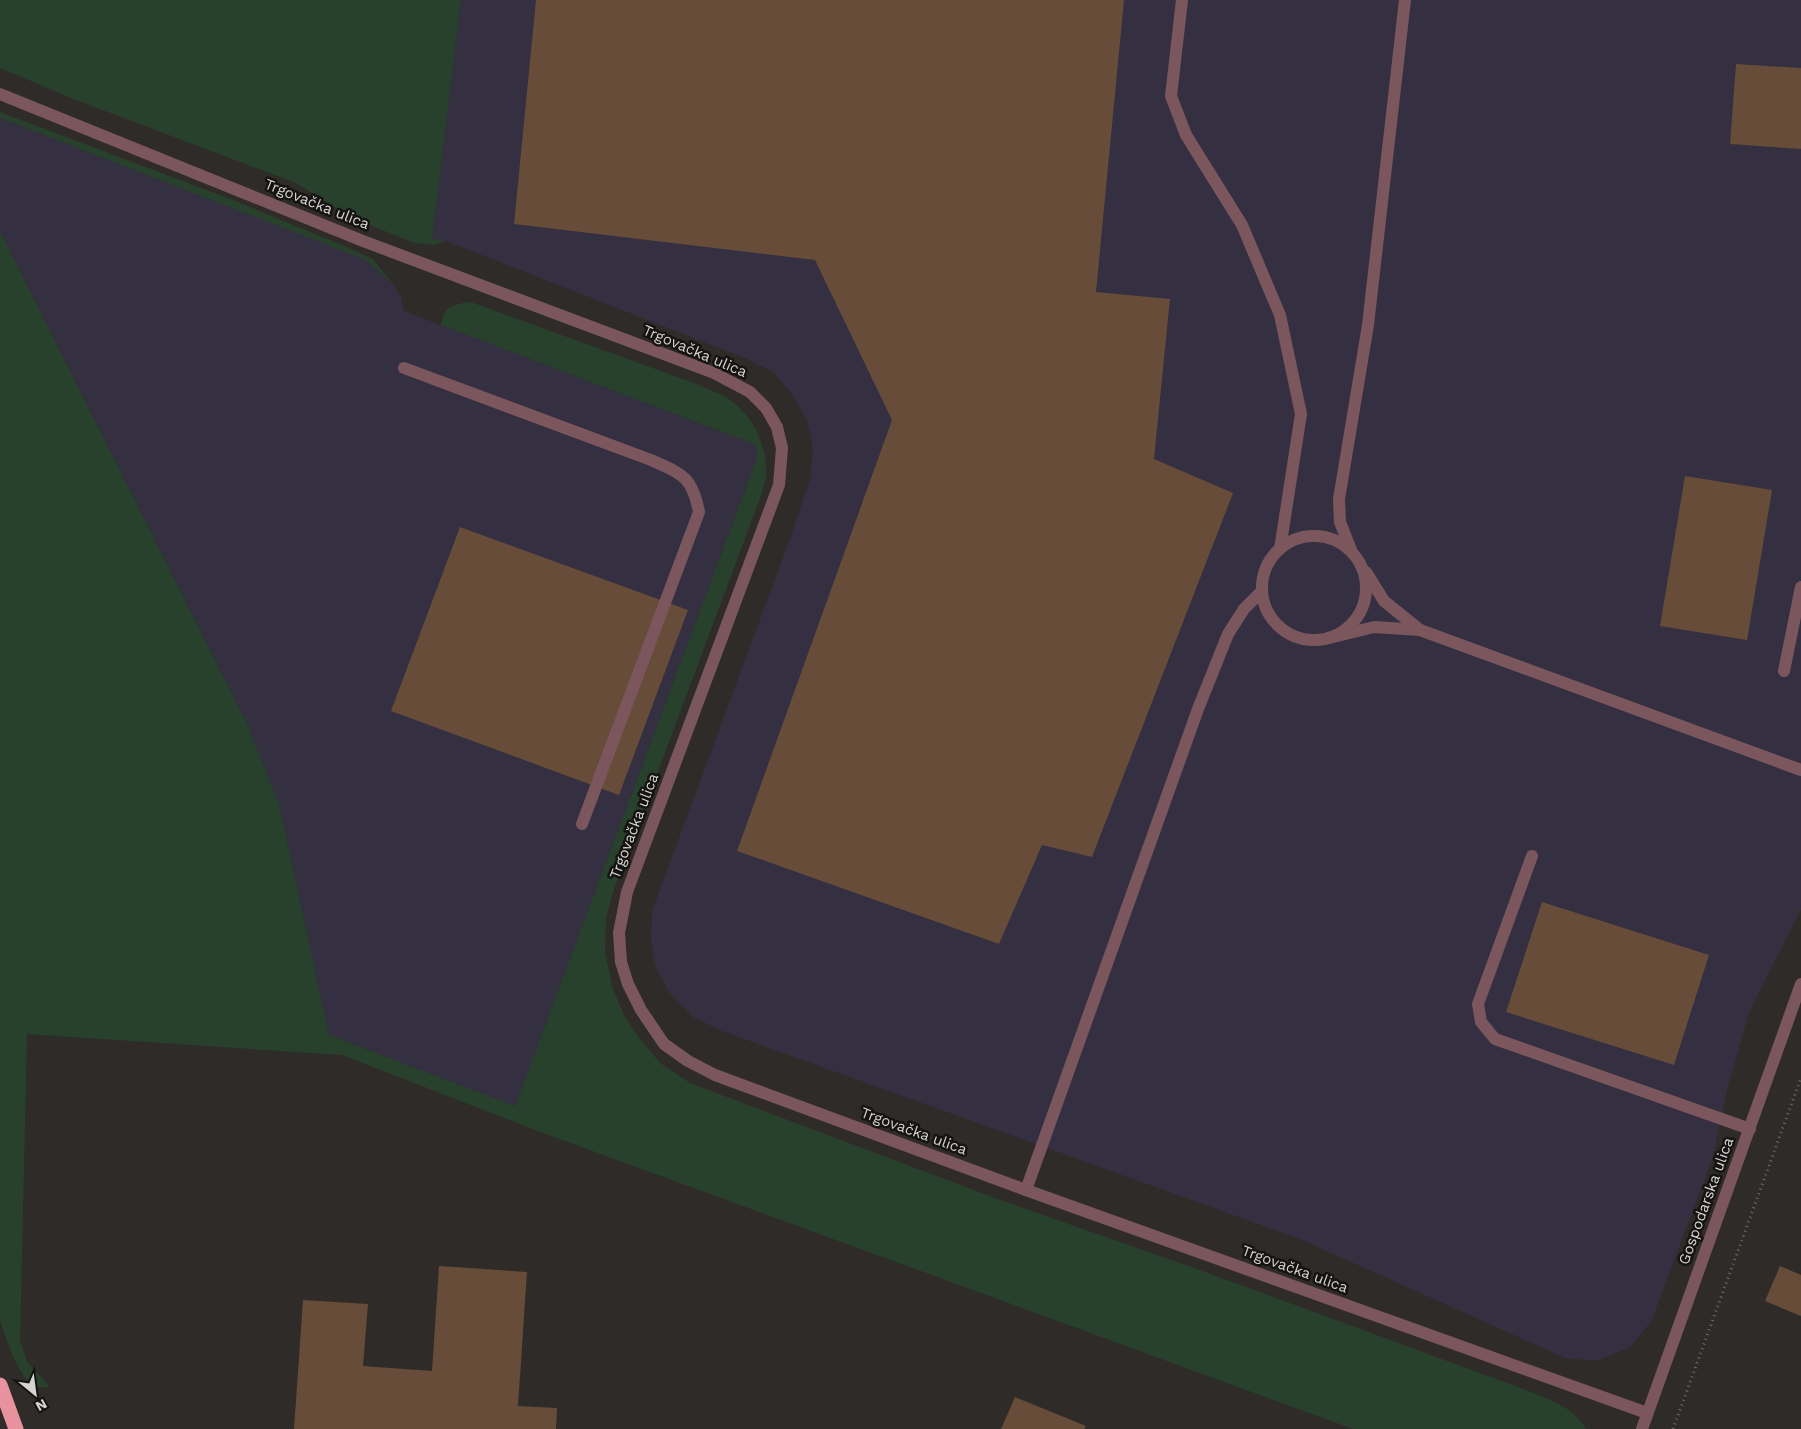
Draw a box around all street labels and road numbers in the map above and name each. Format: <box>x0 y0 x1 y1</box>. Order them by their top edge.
street label: Trgovačka ulica <box>262 175 373 233</box>
street label: Trgovačka ulica <box>640 321 750 381</box>
street label: Trgovačka ulica <box>606 770 663 881</box>
street label: Trgovačka ulica <box>858 1103 970 1159</box>
street label: Gospodarska ulica <box>1675 1134 1738 1267</box>
street label: Trgovačka ulica <box>1239 1241 1351 1297</box>

